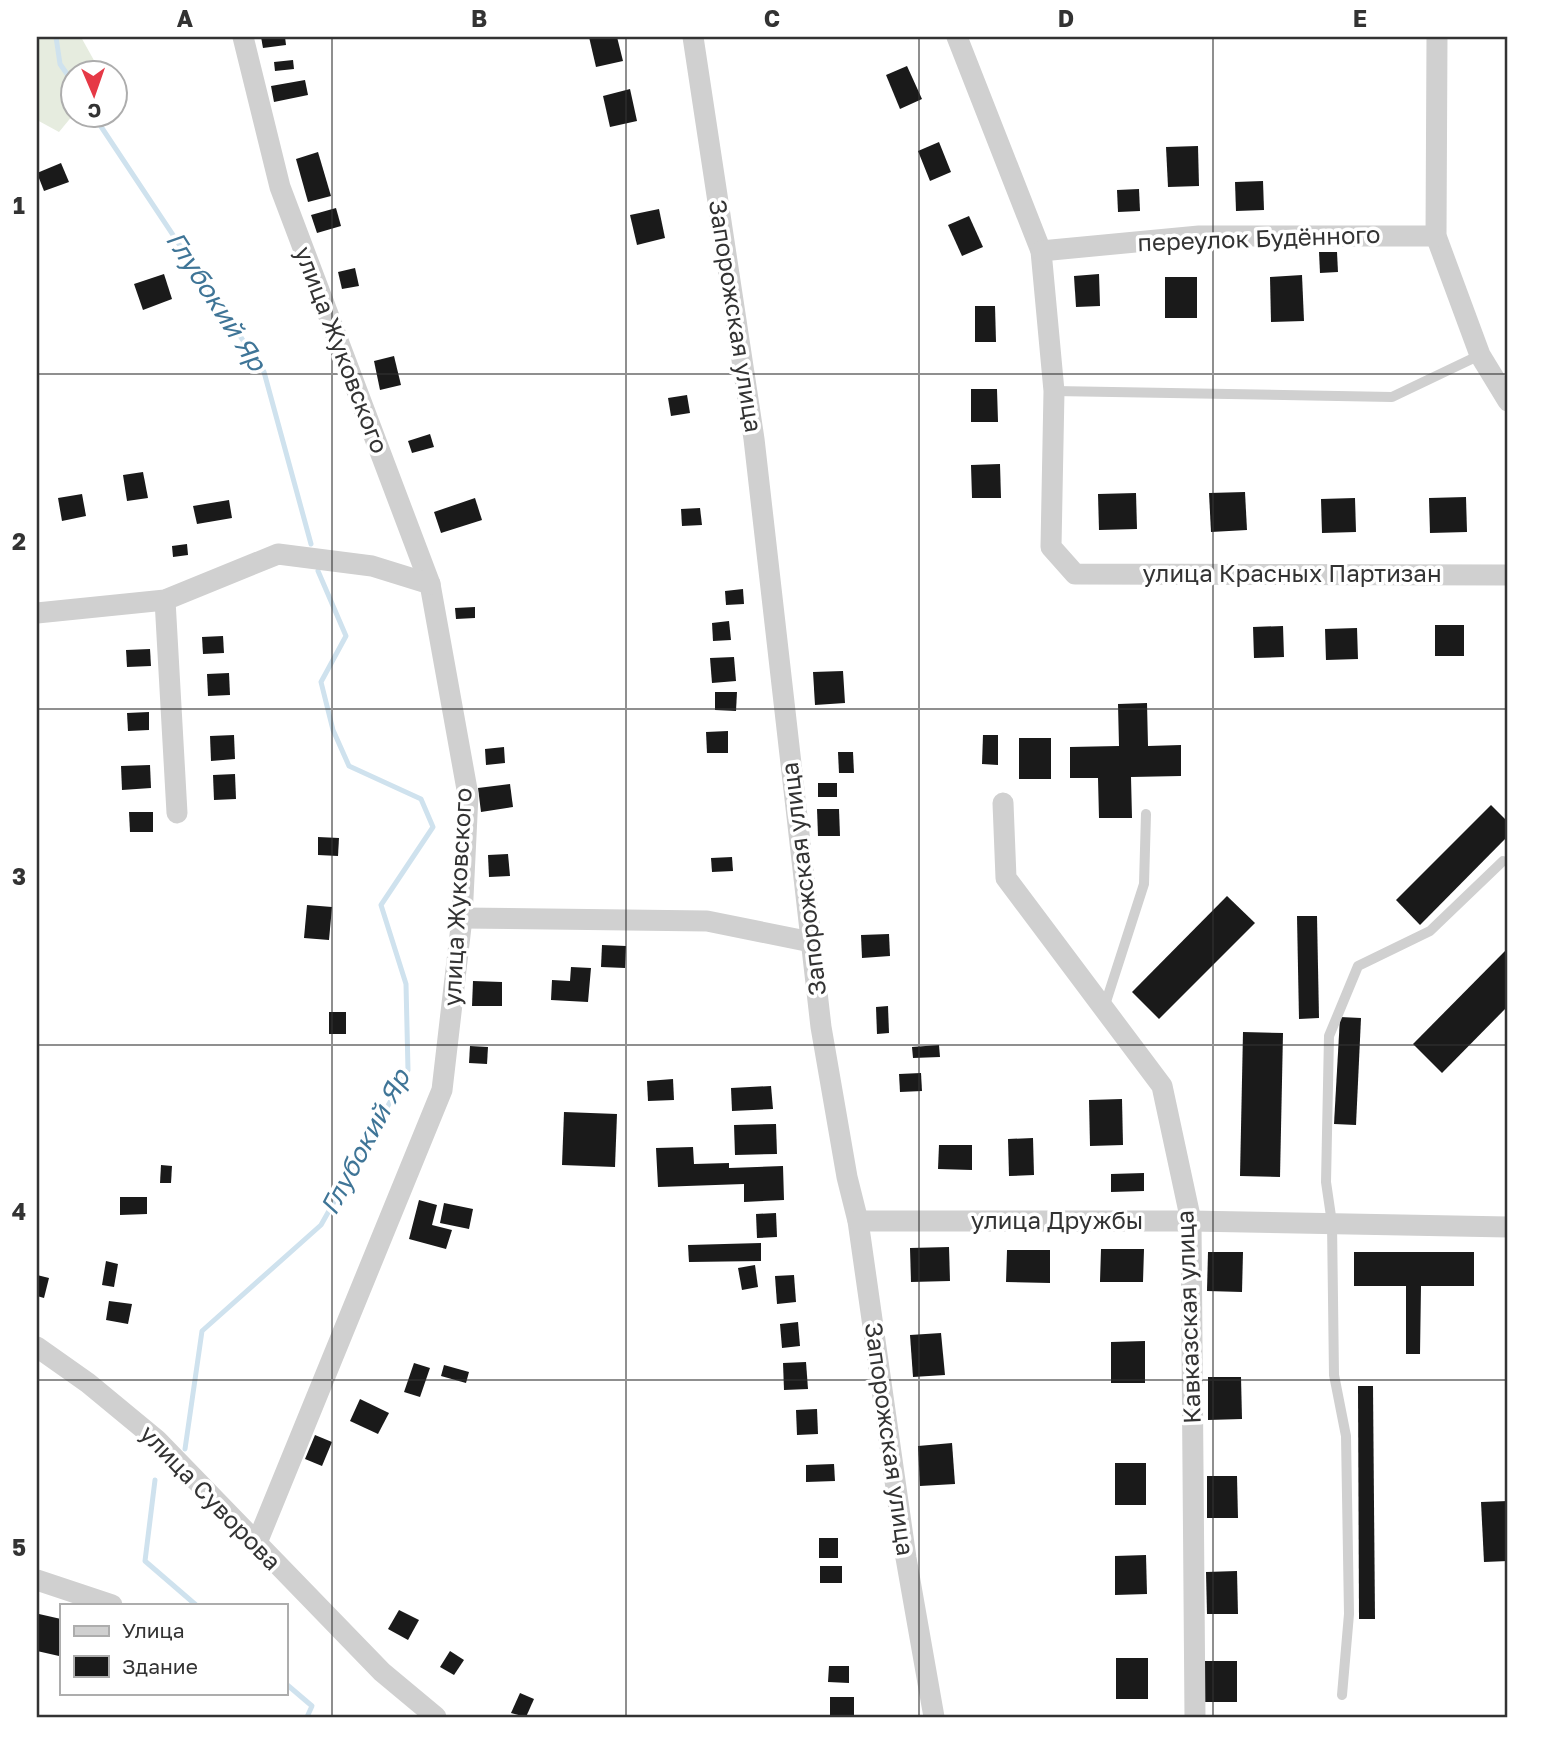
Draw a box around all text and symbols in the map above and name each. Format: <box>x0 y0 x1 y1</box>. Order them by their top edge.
text: A <box>177 4 194 32</box>
text: B <box>471 4 487 32</box>
text: C <box>764 4 780 32</box>
text: D <box>1058 4 1074 32</box>
text: E <box>1353 4 1367 32</box>
north arrow <box>60 60 130 130</box>
text: С <box>87 100 102 123</box>
text: 1 <box>13 191 25 219</box>
street label: Запорожская улица <box>704 197 769 434</box>
street label: переулок Будённого <box>1137 219 1381 256</box>
water label: Глубокий Яр <box>160 225 274 378</box>
street label: улица Жуковского <box>290 242 395 457</box>
text: 2 <box>12 527 26 555</box>
street label: улица Красных Партизан <box>1142 558 1442 587</box>
street label: Запорожская улица <box>774 761 831 998</box>
street label: улица Жуковского <box>436 787 477 1007</box>
text: 3 <box>12 862 26 890</box>
water label: Глубокий Яр <box>313 1062 417 1219</box>
text: 4 <box>12 1197 26 1225</box>
street label: улица Дружбы <box>971 1205 1143 1234</box>
street label: Кавказская улица <box>1169 1210 1206 1424</box>
street label: Запорожская улица <box>860 1320 921 1557</box>
street label: улица Суворова <box>135 1418 288 1575</box>
text: 5 <box>12 1533 26 1561</box>
legend <box>60 1604 287 1694</box>
text: Улица <box>122 1617 185 1643</box>
text: Здание <box>122 1653 198 1679</box>

